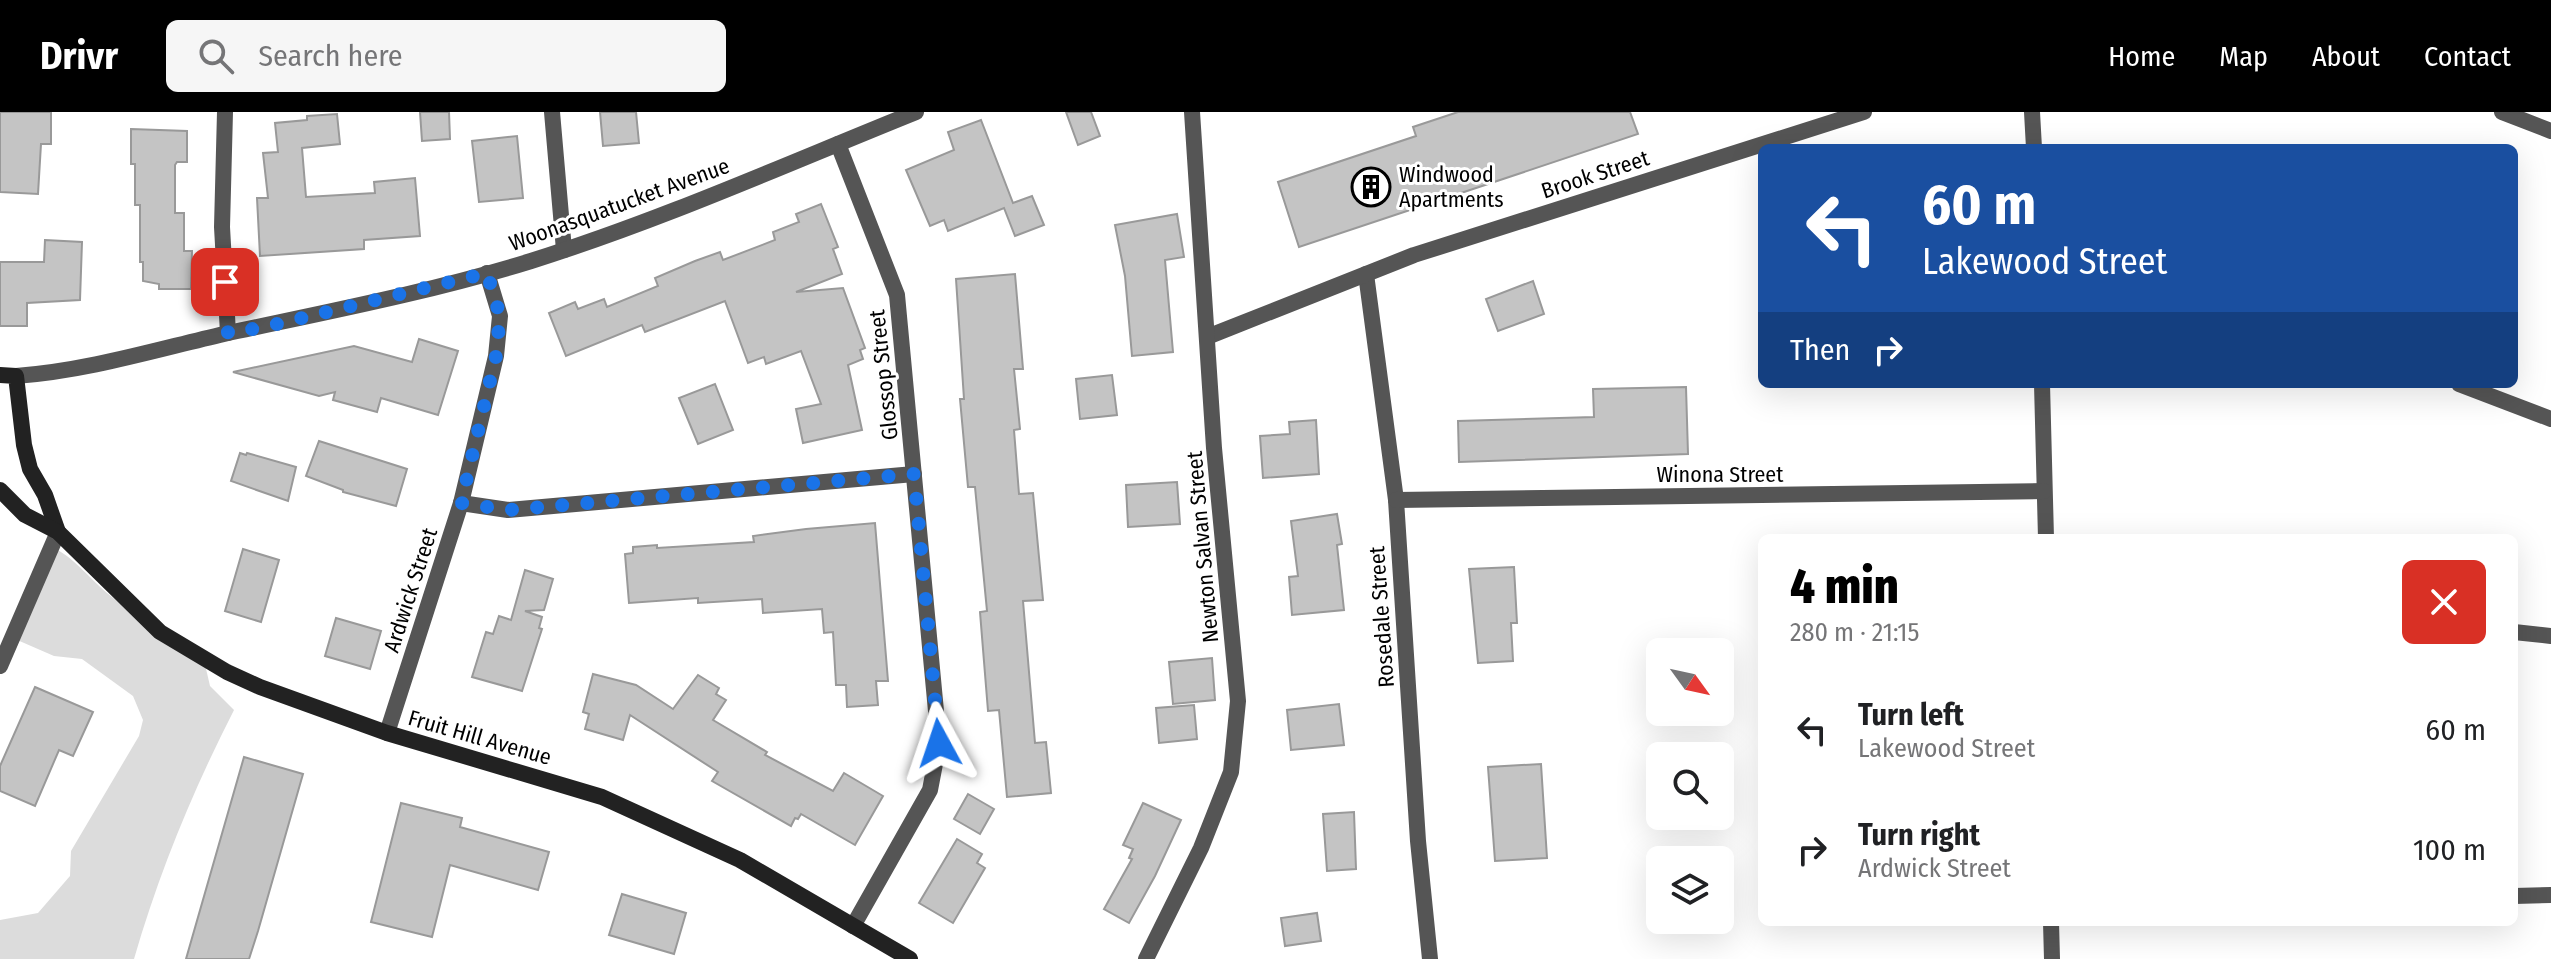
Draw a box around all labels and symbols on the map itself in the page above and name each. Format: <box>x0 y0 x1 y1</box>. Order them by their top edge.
street label: Brook Street <box>1538 144 1653 205</box>
street label: Woonasquatucket Avenue <box>505 152 733 257</box>
place label: Windwood Apartments <box>1399 161 1504 213</box>
building icon: Windwood Apartments <box>1350 166 1392 208</box>
pin <box>191 248 259 316</box>
street label: Glossop Street <box>863 308 904 442</box>
street label: Newton Salvan Street <box>1181 449 1224 644</box>
street label: Winona Street <box>1657 461 1784 488</box>
street label: Ardwick Street <box>378 524 444 656</box>
street label: Rosedale Street <box>1363 545 1400 689</box>
north arrow <box>1646 638 1734 726</box>
position arrow <box>897 701 981 785</box>
street label: Fruit Hill Avenue <box>405 704 555 771</box>

